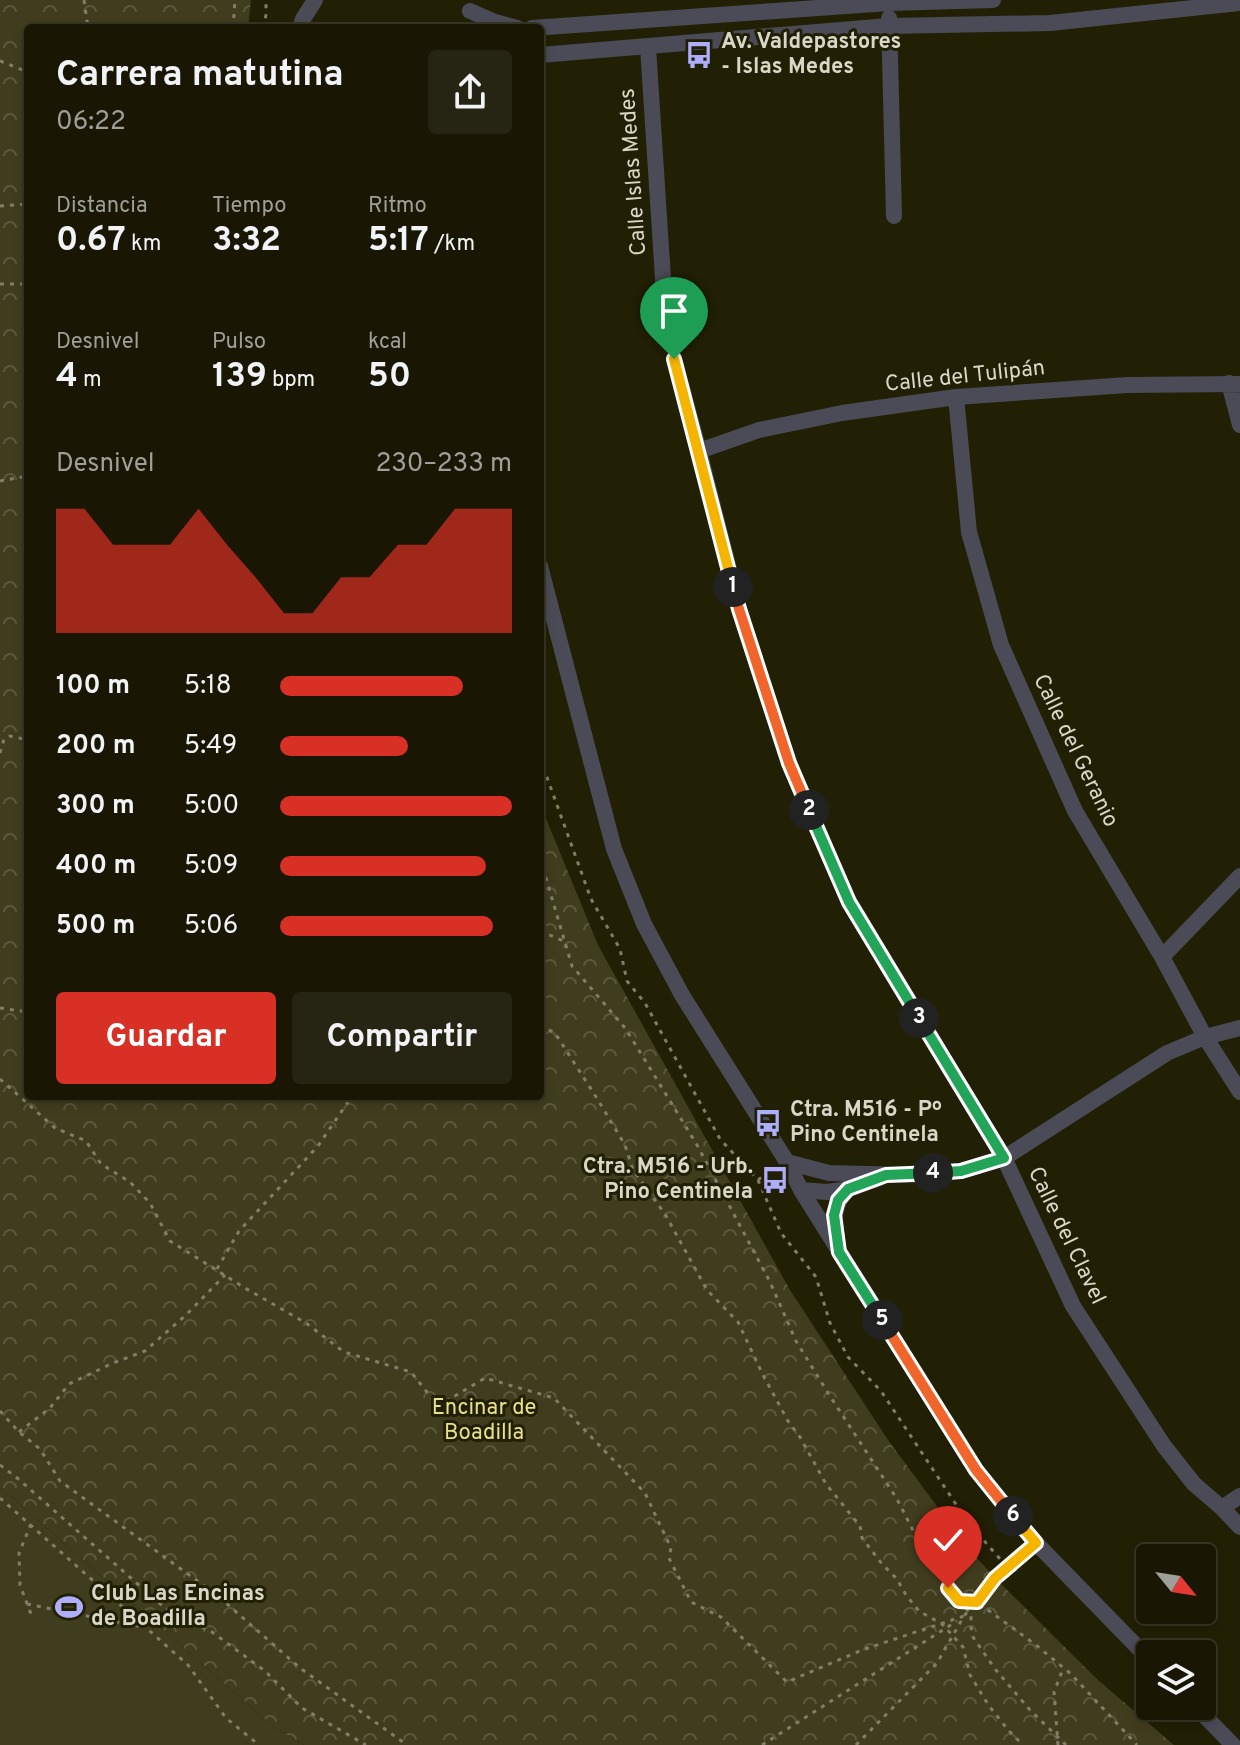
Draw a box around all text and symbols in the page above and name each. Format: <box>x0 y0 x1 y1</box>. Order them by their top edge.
place label: Av. Valdepastores - Islas Medes <box>721 29 901 81</box>
bus stop icon: Av. Valdepastores - Islas Medes <box>684 40 714 70</box>
button: share <box>428 50 512 134</box>
text: Carrera matutina <box>56 53 344 99</box>
street label: Calle Islas Medes <box>615 87 653 257</box>
text: 06:22 <box>56 106 126 139</box>
text: Distancia <box>56 193 148 220</box>
text: Tiempo <box>212 193 286 220</box>
text: Ritmo <box>368 193 427 220</box>
text: 0.67 <box>56 220 126 263</box>
text: 3:32 <box>212 220 281 263</box>
text: 5:17 <box>368 220 429 263</box>
text: km <box>126 231 161 258</box>
text: /km <box>429 231 475 258</box>
pin <box>640 277 708 359</box>
icon: arrive <box>652 289 696 333</box>
text: Desnivel <box>56 329 139 356</box>
text: Pulso <box>212 329 266 356</box>
text: kcal <box>368 329 407 356</box>
street label: Calle del Tulipán <box>884 355 1046 399</box>
text: 4 <box>56 356 78 399</box>
text: 139 <box>212 356 267 399</box>
text: 50 <box>368 356 411 399</box>
text: m <box>78 367 102 394</box>
text: bpm <box>267 367 315 394</box>
text: Desnivel <box>56 448 155 481</box>
text: 230–233 m <box>375 448 512 481</box>
pin: 1 <box>713 567 753 607</box>
text: 1 <box>729 573 737 600</box>
text: 100 m <box>56 670 130 703</box>
text: 5:18 <box>184 670 232 703</box>
street label: Calle del Geranio <box>1026 670 1124 832</box>
text: 200 m <box>56 730 135 763</box>
text: 5:49 <box>184 730 237 763</box>
text: 300 m <box>56 790 135 823</box>
text: 5:00 <box>184 790 239 823</box>
pin: 2 <box>789 790 829 830</box>
text: 2 <box>802 796 816 823</box>
text: 400 m <box>56 850 136 883</box>
text: 5:09 <box>184 850 238 883</box>
text: 500 m <box>56 910 135 943</box>
text: 5:06 <box>184 910 238 943</box>
button: Guardar <box>56 992 276 1084</box>
button: Compartir <box>292 992 512 1084</box>
pin: 3 <box>899 998 939 1038</box>
text: 3 <box>912 1004 926 1031</box>
place label: Ctra. M516 - Pº Pino Centinela <box>790 1097 942 1149</box>
bus stop icon: Ctra. M516 - Pº Pino Centinela <box>753 1108 783 1138</box>
pin: 4 <box>913 1153 953 1193</box>
place label: Ctra. M516 - Urb. Pino Centinela <box>583 1154 753 1206</box>
text: 4 <box>926 1159 940 1186</box>
street label: Calle del Clavel <box>1021 1163 1111 1309</box>
bus stop icon: Ctra. M516 - Urb. Pino Centinela <box>760 1165 790 1195</box>
pin: 5 <box>862 1300 902 1340</box>
text: 5 <box>875 1306 889 1333</box>
park label: Encinar de Boadilla <box>432 1395 536 1447</box>
pin: 6 <box>993 1496 1033 1536</box>
text: 6 <box>1006 1502 1020 1529</box>
pin <box>914 1506 982 1588</box>
icon: check <box>926 1518 970 1562</box>
north arrow <box>1136 1544 1216 1624</box>
map controls <box>1136 1544 1216 1720</box>
place label: Club Las Encinas de Boadilla <box>91 1581 265 1633</box>
sports icon: Club Las Encinas de Boadilla <box>54 1592 84 1622</box>
button: layers <box>1136 1640 1216 1720</box>

